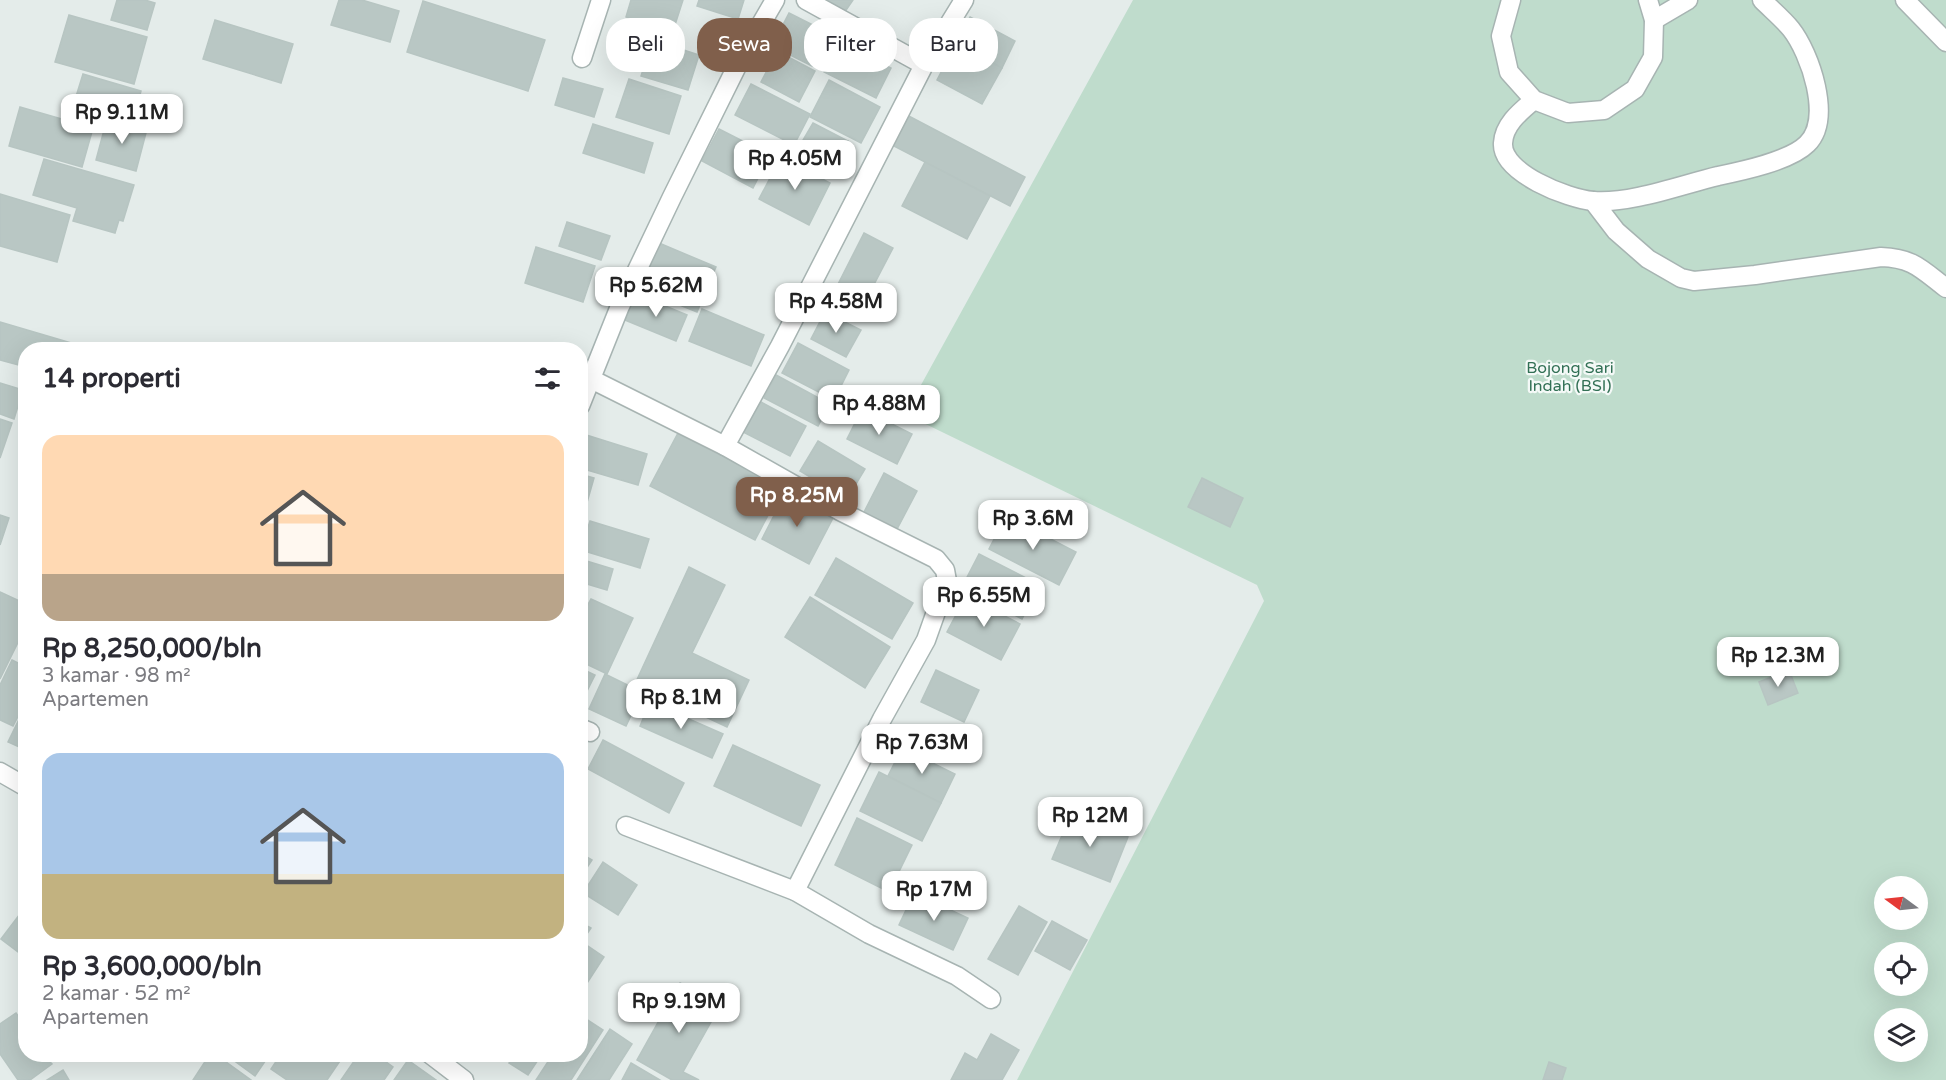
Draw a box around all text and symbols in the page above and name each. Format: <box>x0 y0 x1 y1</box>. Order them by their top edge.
chip: Beli <box>606 18 685 72</box>
chip: Sewa <box>697 18 792 72</box>
chip: Filter <box>804 18 897 72</box>
chip: Baru <box>909 18 998 72</box>
pin: Rp 9.11M <box>60 94 184 145</box>
text: Rp 9.11M <box>75 101 169 125</box>
pin: Rp 4.05M <box>733 140 857 191</box>
text: Rp 4.05M <box>748 147 842 171</box>
pin: Rp 5.62M <box>594 267 718 318</box>
text: Rp 5.62M <box>609 274 703 298</box>
pin: Rp 4.58M <box>774 283 898 334</box>
text: Rp 4.58M <box>789 290 883 314</box>
park label: Bojong Sari Indah (BSI) <box>1526 358 1614 396</box>
icon: filters <box>531 362 564 395</box>
text: 14 properti <box>42 363 181 394</box>
pin: Rp 4.88M <box>817 385 941 436</box>
text: Rp 4.88M <box>832 392 926 416</box>
icon: home <box>249 474 357 582</box>
pin: Rp 8.25M <box>735 477 859 528</box>
text: Rp 8.25M <box>750 484 844 508</box>
pin: Rp 3.6M <box>978 500 1088 551</box>
text: Rp 3.6M <box>992 507 1074 531</box>
pin: Rp 6.55M <box>922 577 1046 628</box>
text: Rp 6.55M <box>937 584 1031 608</box>
text: Rp 8,250,000/bln <box>42 633 262 664</box>
pin: Rp 12.3M <box>1716 637 1840 688</box>
text: Rp 12.3M <box>1731 644 1825 668</box>
text: 3 kamar · 98 m² <box>42 664 191 688</box>
pin: Rp 8.1M <box>626 679 736 730</box>
text: Rp 8.1M <box>640 686 722 710</box>
text: Apartemen <box>42 688 149 712</box>
pin: Rp 7.63M <box>860 724 984 775</box>
text: Rp 7.63M <box>875 731 969 755</box>
icon: home <box>249 792 357 900</box>
pin: Rp 12M <box>1041 797 1139 848</box>
text: Rp 12M <box>1052 804 1128 828</box>
pin: Rp 17M <box>885 871 983 922</box>
north arrow <box>1874 876 1928 930</box>
map controls <box>1874 876 1928 1062</box>
text: Rp 17M <box>896 878 972 902</box>
button: locate <box>1874 942 1928 996</box>
text: Rp 3,600,000/bln <box>42 951 262 982</box>
text: 2 kamar · 52 m² <box>42 982 191 1006</box>
pin: Rp 9.19M <box>617 983 741 1034</box>
text: Rp 9.19M <box>632 990 726 1014</box>
text: Apartemen <box>42 1006 149 1030</box>
button: layers <box>1874 1008 1928 1062</box>

